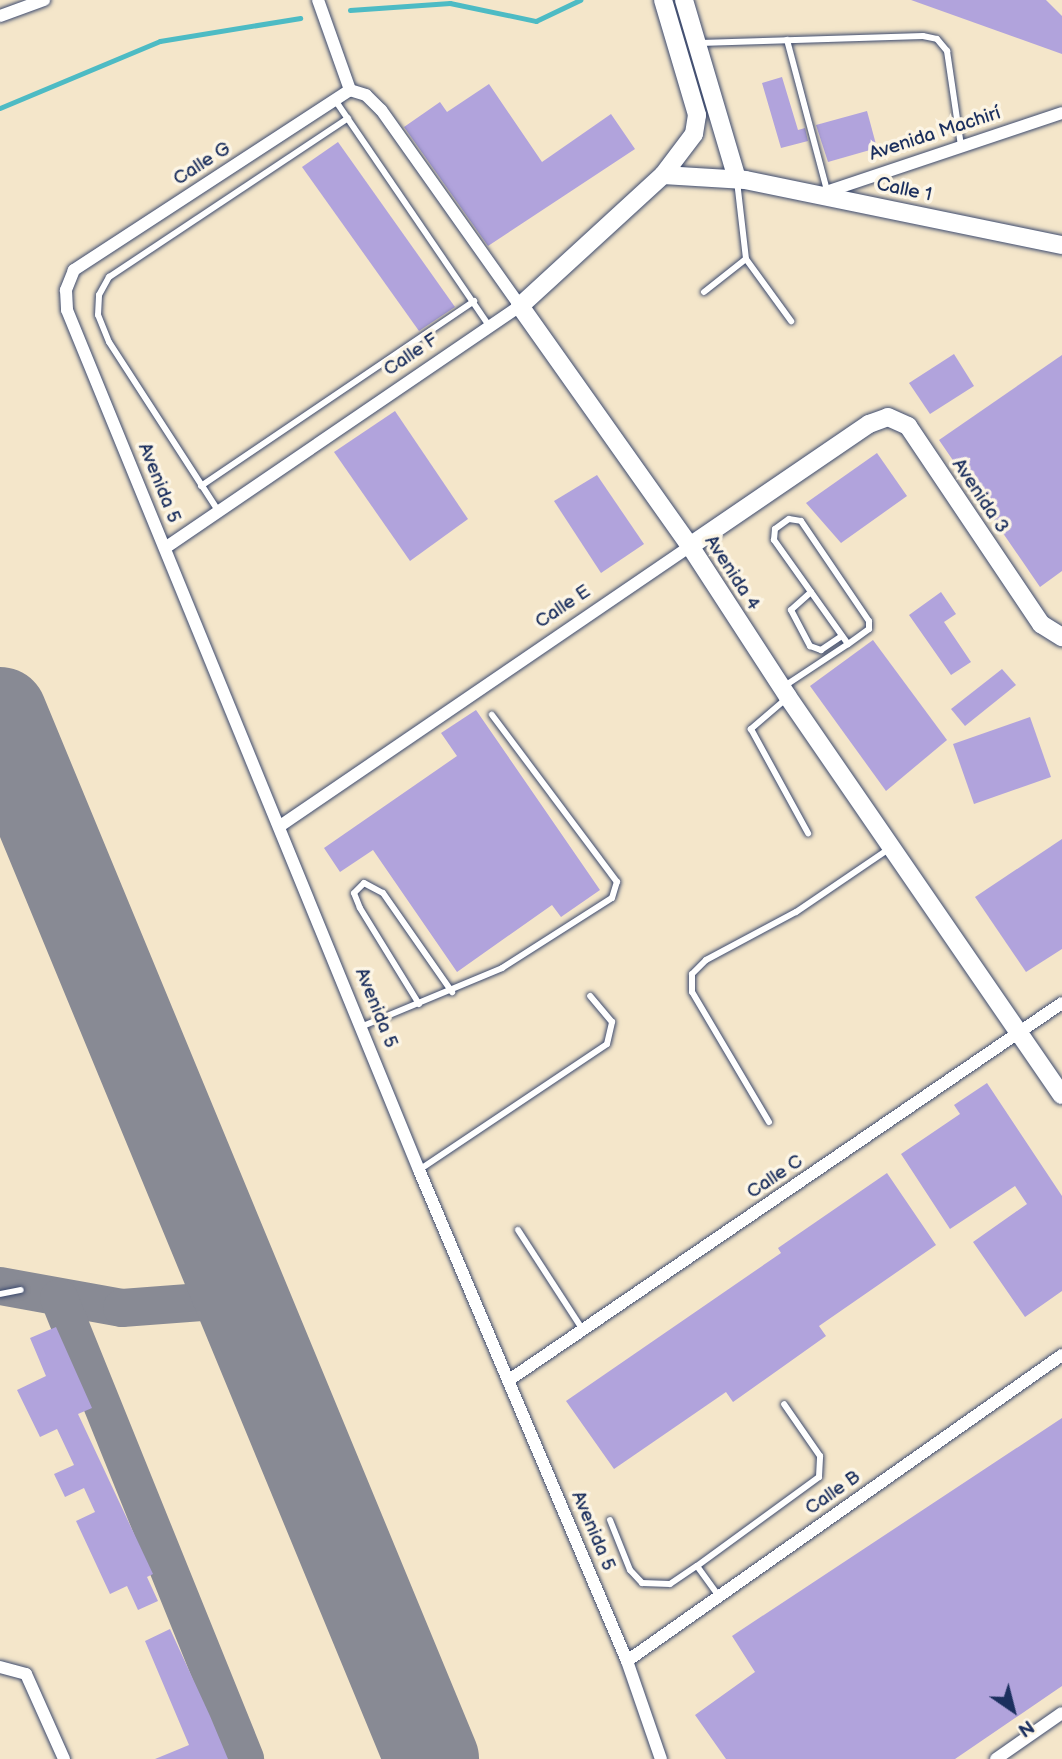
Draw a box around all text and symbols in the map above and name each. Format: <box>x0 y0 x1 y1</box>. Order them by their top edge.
street label: Avenida Machirí <box>866 102 1004 166</box>
street label: Calle G <box>169 137 235 191</box>
street label: Calle 1 <box>874 173 934 207</box>
street label: Calle F <box>380 329 442 381</box>
street label: Avenida 5 <box>133 440 185 526</box>
street label: Avenida 3 <box>947 454 1013 538</box>
street label: Avenida 4 <box>699 531 765 615</box>
street label: Calle E <box>531 580 595 634</box>
street label: Avenida 5 <box>350 965 402 1051</box>
street label: Calle C <box>743 1150 807 1204</box>
street label: Calle B <box>801 1466 865 1520</box>
street label: Avenida 5 <box>566 1488 620 1574</box>
north arrow <box>978 1675 1048 1745</box>
text: N <box>1013 1714 1038 1741</box>

